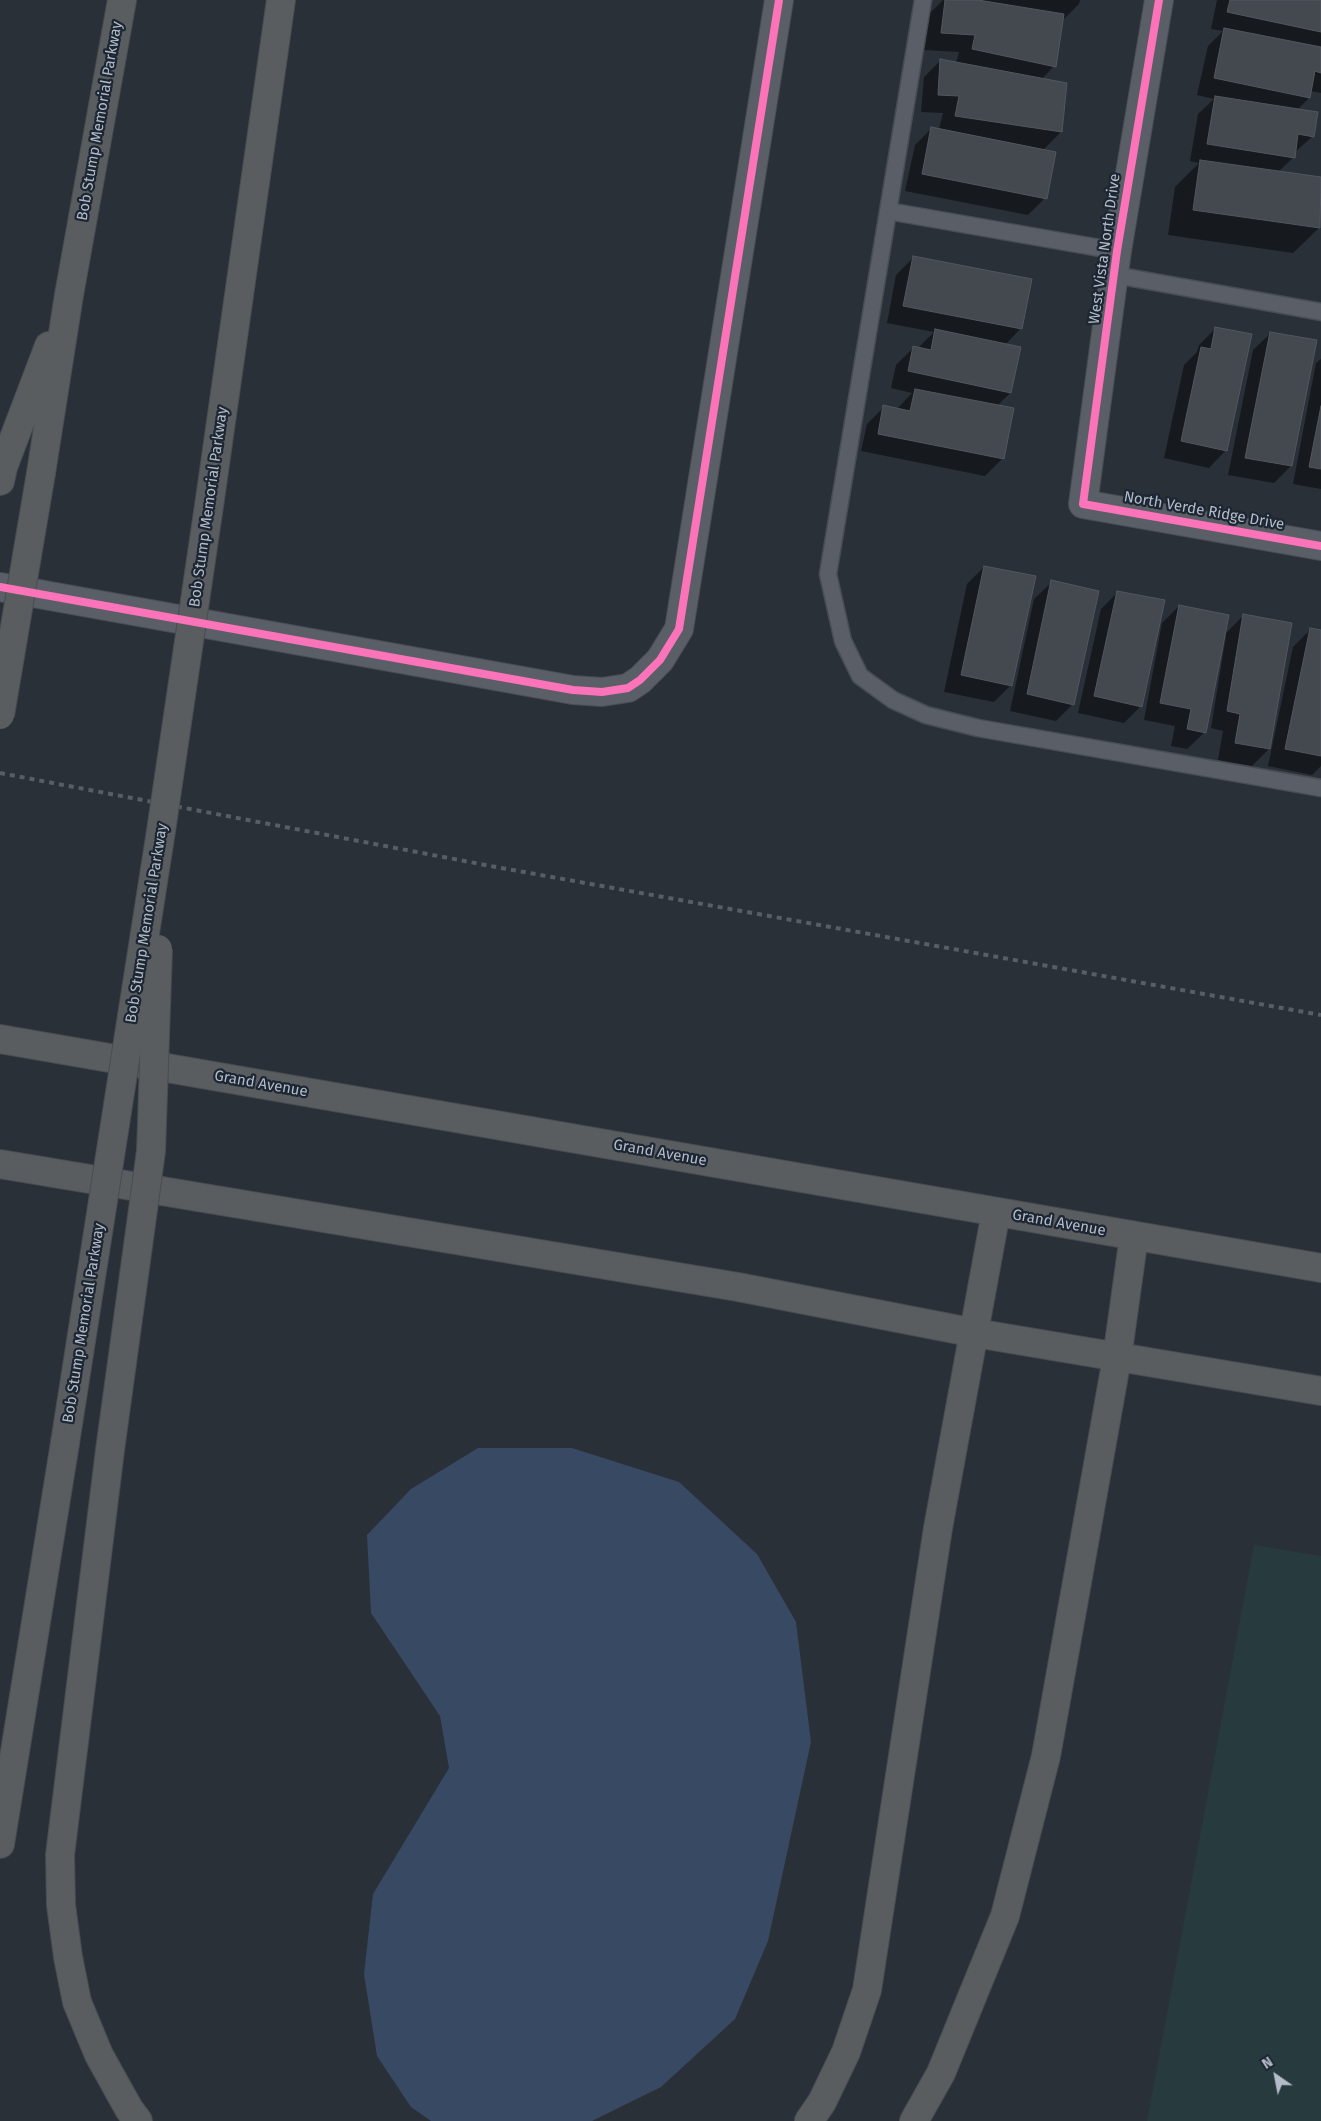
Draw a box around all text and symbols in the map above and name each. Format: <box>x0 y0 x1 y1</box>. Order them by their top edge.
street label: Bob Stump Memorial Parkway <box>74 20 126 222</box>
street label: West Vista North Drive <box>1086 172 1124 326</box>
street label: Bob Stump Memorial Parkway <box>186 406 232 608</box>
street label: North Verde Ridge Drive <box>1122 488 1286 534</box>
street label: Bob Stump Memorial Parkway <box>122 822 172 1024</box>
street label: Grand Avenue <box>213 1067 309 1101</box>
street label: Grand Avenue <box>612 1136 708 1170</box>
street label: Grand Avenue <box>1011 1206 1107 1240</box>
street label: Bob Stump Memorial Parkway <box>59 1222 109 1424</box>
north arrow <box>1251 2051 1301 2101</box>
text: N <box>1259 2053 1276 2073</box>

